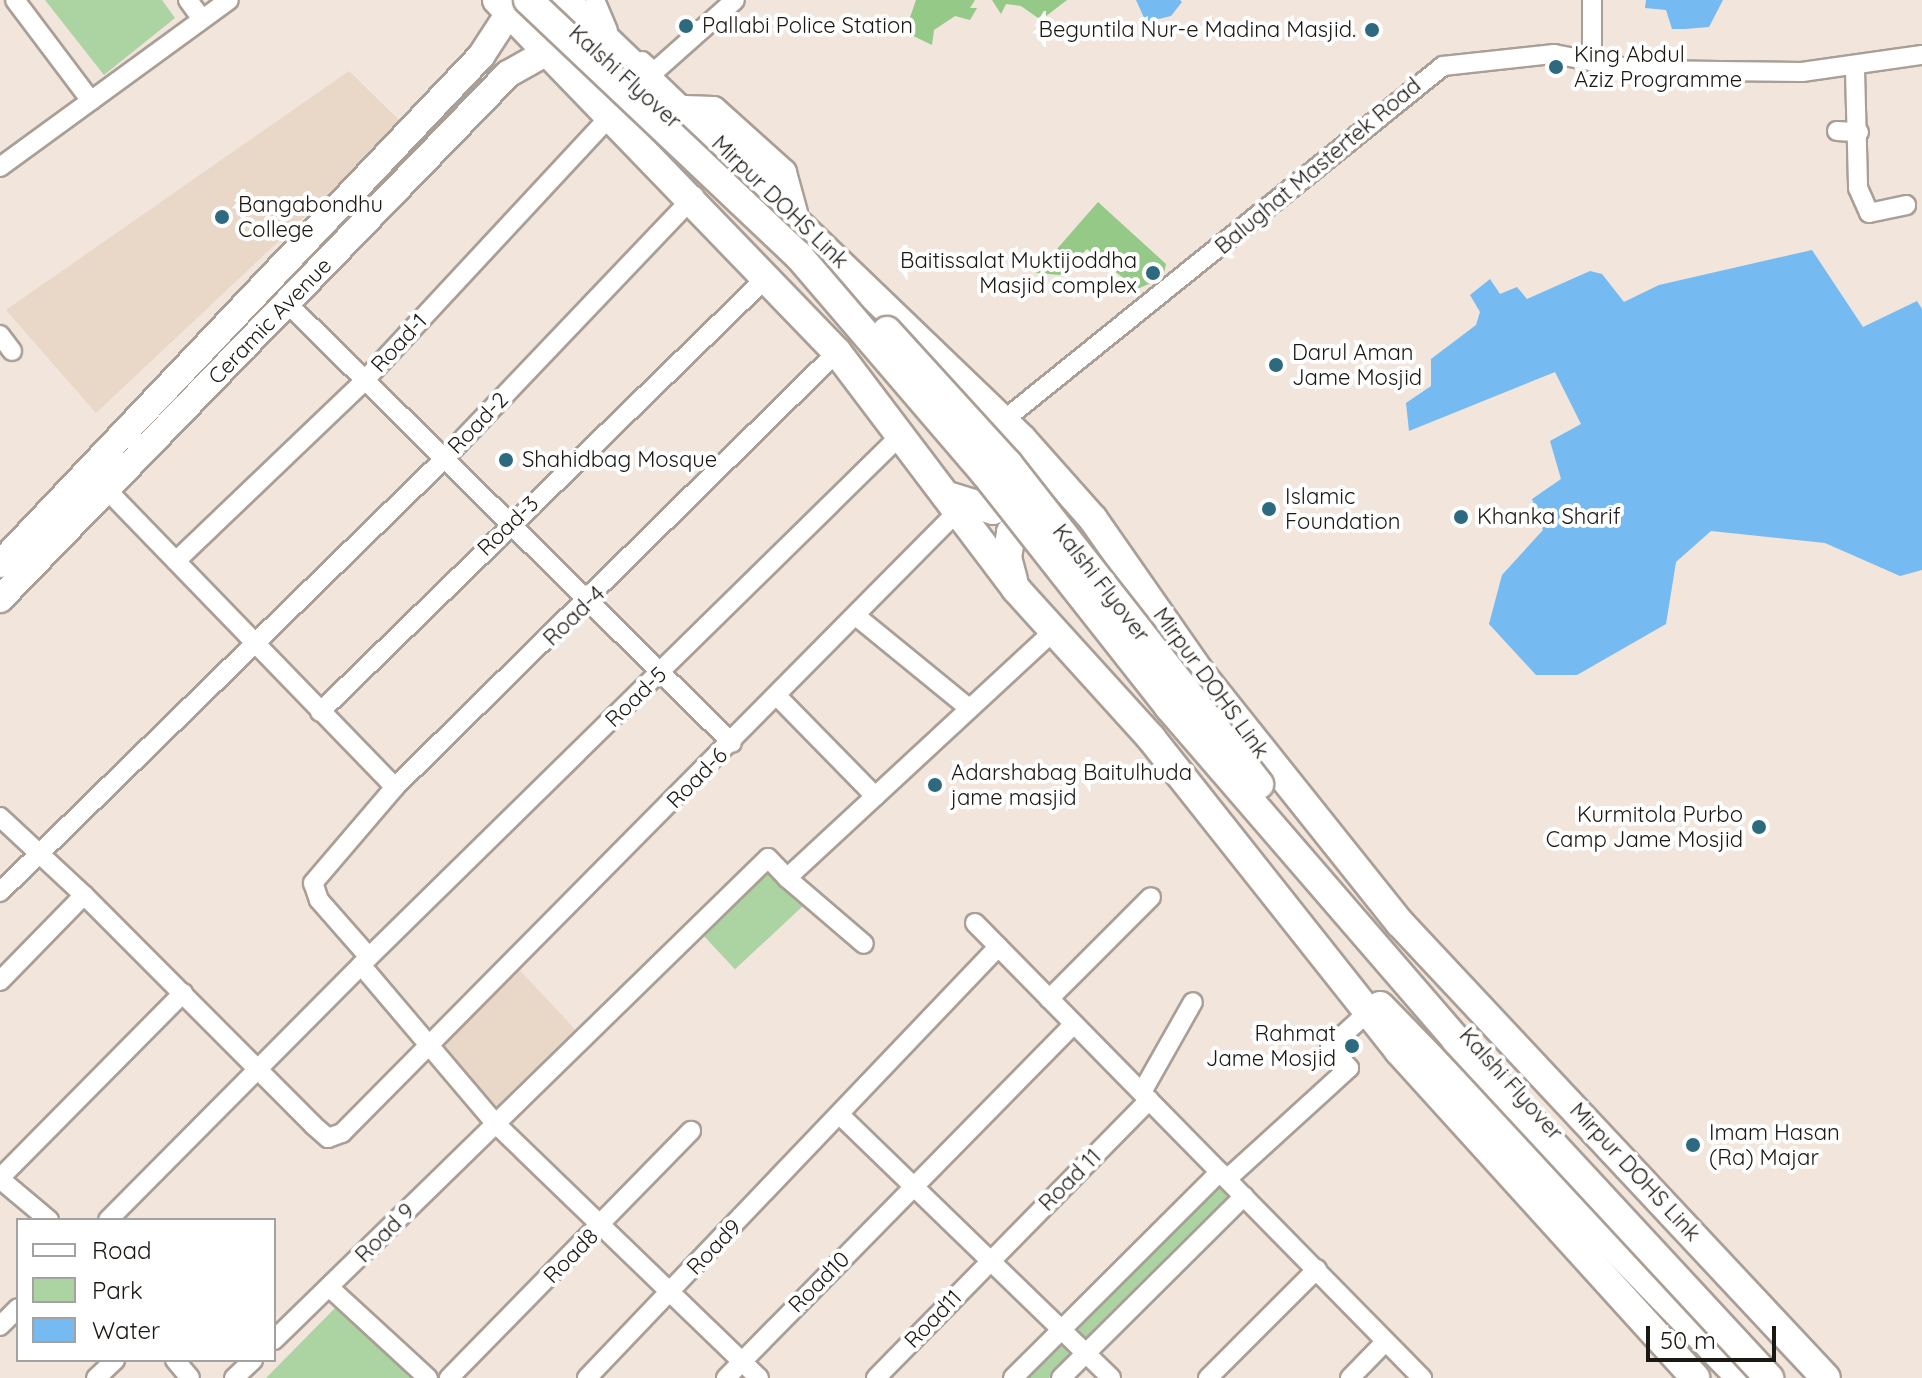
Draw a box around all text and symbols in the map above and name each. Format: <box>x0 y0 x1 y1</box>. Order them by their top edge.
place label: Pallabi Police Station <box>702 13 913 39</box>
marker: Pallabi Police Station <box>677 17 695 35</box>
place label: Beguntila Nur-e Madina Masjid. <box>1039 17 1356 43</box>
street label: Kalshi Flyover <box>563 20 687 134</box>
marker: Beguntila Nur-e Madina Masjid. <box>1363 21 1381 39</box>
place label: King Abdul Aziz Programme <box>1574 41 1742 92</box>
marker: King Abdul Aziz Programme <box>1545 56 1567 78</box>
street label: Balughat Mastertek Road <box>1210 72 1426 260</box>
street label: Mirpur DOHS Link <box>706 130 854 274</box>
place label: Bangabondhu College <box>238 191 383 242</box>
marker: Bangabondhu College <box>213 208 231 226</box>
place label: Baitissalat Muktijoddha Masjid complex <box>900 247 1137 298</box>
street label: Ceramic Avenue <box>203 252 337 390</box>
marker: Baitissalat Muktijoddha Masjid complex <box>1144 264 1162 282</box>
street label: Road-1 <box>365 308 433 378</box>
place label: Darul Aman Jame Mosjid <box>1292 339 1422 390</box>
marker: Darul Aman Jame Mosjid <box>1267 356 1285 374</box>
street label: Road-2 <box>442 387 514 459</box>
place label: Shahidbag Mosque <box>522 447 717 473</box>
marker: Shahidbag Mosque <box>497 451 515 469</box>
place label: Islamic Foundation <box>1285 483 1400 534</box>
street label: Road-3 <box>472 491 544 561</box>
marker: Islamic Foundation <box>1260 500 1278 518</box>
place label: Khanka Sharif <box>1477 504 1621 530</box>
marker: Khanka Sharif <box>1452 508 1470 526</box>
street label: Kalshi Flyover <box>1047 519 1155 647</box>
street label: Road-4 <box>538 581 610 651</box>
street label: Mirpur DOHS Link <box>1148 603 1274 763</box>
street label: Road-5 <box>600 661 672 733</box>
street label: Road-6 <box>661 742 733 814</box>
place label: Adarshabag Baitulhuda jame masjid <box>951 759 1192 810</box>
marker: Adarshabag Baitulhuda jame masjid <box>926 776 944 794</box>
place label: Kurmitola Purbo Camp Jame Mosjid <box>1546 801 1743 852</box>
marker: Kurmitola Purbo Camp Jame Mosjid <box>1750 818 1768 836</box>
place label: Rahmat Jame Mosjid <box>1206 1020 1336 1072</box>
street label: Kalshi Flyover <box>1454 1022 1568 1146</box>
marker: Rahmat Jame Mosjid <box>1343 1037 1361 1055</box>
street label: Mirpur DOHS Link <box>1564 1097 1706 1247</box>
place label: Imam Hasan (Ra) Majar <box>1709 1119 1840 1170</box>
marker: Imam Hasan (Ra) Majar <box>1684 1136 1702 1154</box>
street label: Road 11 <box>1033 1143 1107 1217</box>
street label: Road 9 <box>350 1198 420 1268</box>
street label: Road9 <box>681 1214 747 1280</box>
legend <box>16 1218 276 1362</box>
street label: Road8 <box>538 1223 604 1289</box>
text: Road <box>92 1235 152 1265</box>
street label: Road10 <box>783 1246 855 1318</box>
text: Park <box>92 1275 143 1305</box>
street label: Road11 <box>899 1284 967 1354</box>
scale bar <box>1650 1310 1780 1360</box>
text: Water <box>92 1315 160 1345</box>
text: 50 m <box>1660 1325 1716 1355</box>

